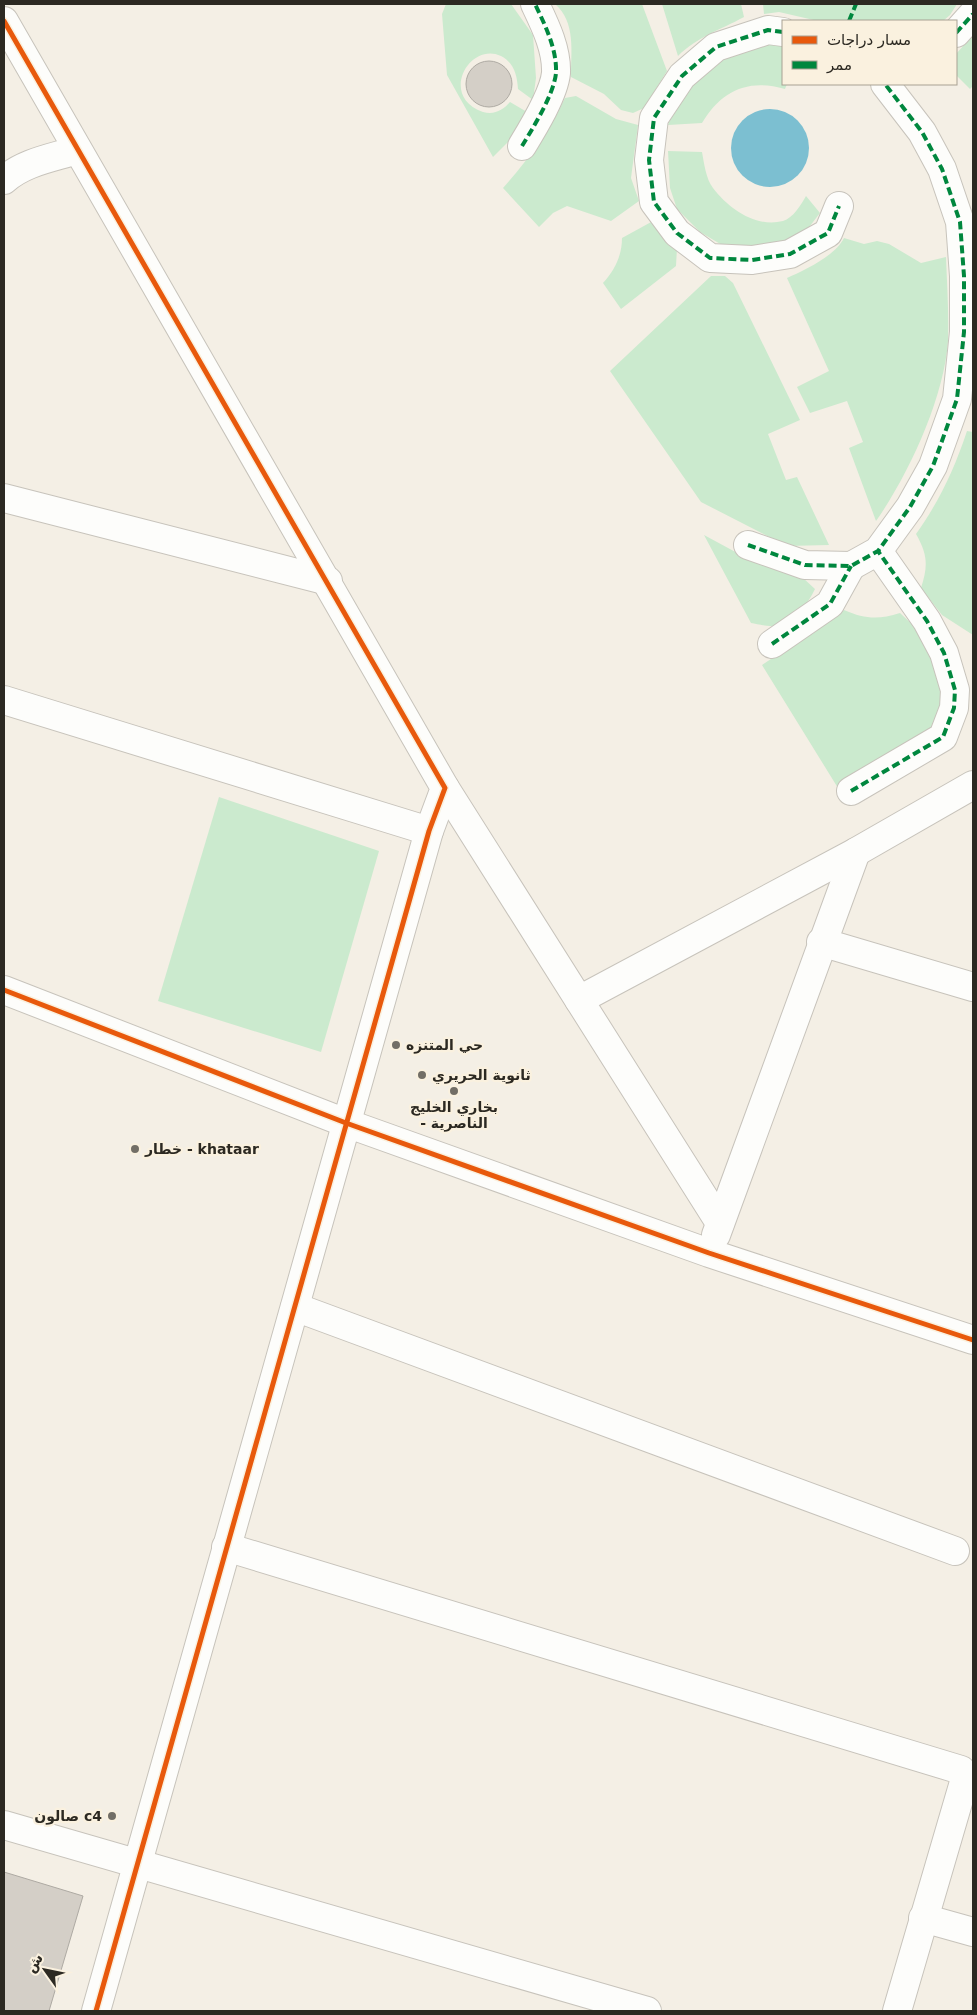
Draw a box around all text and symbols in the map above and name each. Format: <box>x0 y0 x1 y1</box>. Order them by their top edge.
legend <box>782 20 957 85</box>
text: مسار دراجات <box>827 31 911 49</box>
text: ممر <box>826 56 852 74</box>
place label: حي المتنزه <box>406 1037 483 1054</box>
marker: حي المتنزه <box>390 1039 402 1051</box>
place label: ثانوية الحريري <box>432 1067 531 1085</box>
marker: ثانوية الحريري <box>416 1069 428 1081</box>
marker: بخاري الخليج - الناصرية <box>448 1085 460 1097</box>
place label: بخاري الخليج - الناصرية <box>410 1099 498 1132</box>
place label: خطار - khataar <box>144 1141 259 1157</box>
marker: خطار - khataar <box>129 1143 141 1155</box>
place label: صالون c4 <box>34 1808 102 1825</box>
marker: صالون c4 <box>106 1810 118 1822</box>
north arrow <box>20 1945 70 1995</box>
text: ش <box>22 1950 46 1975</box>

